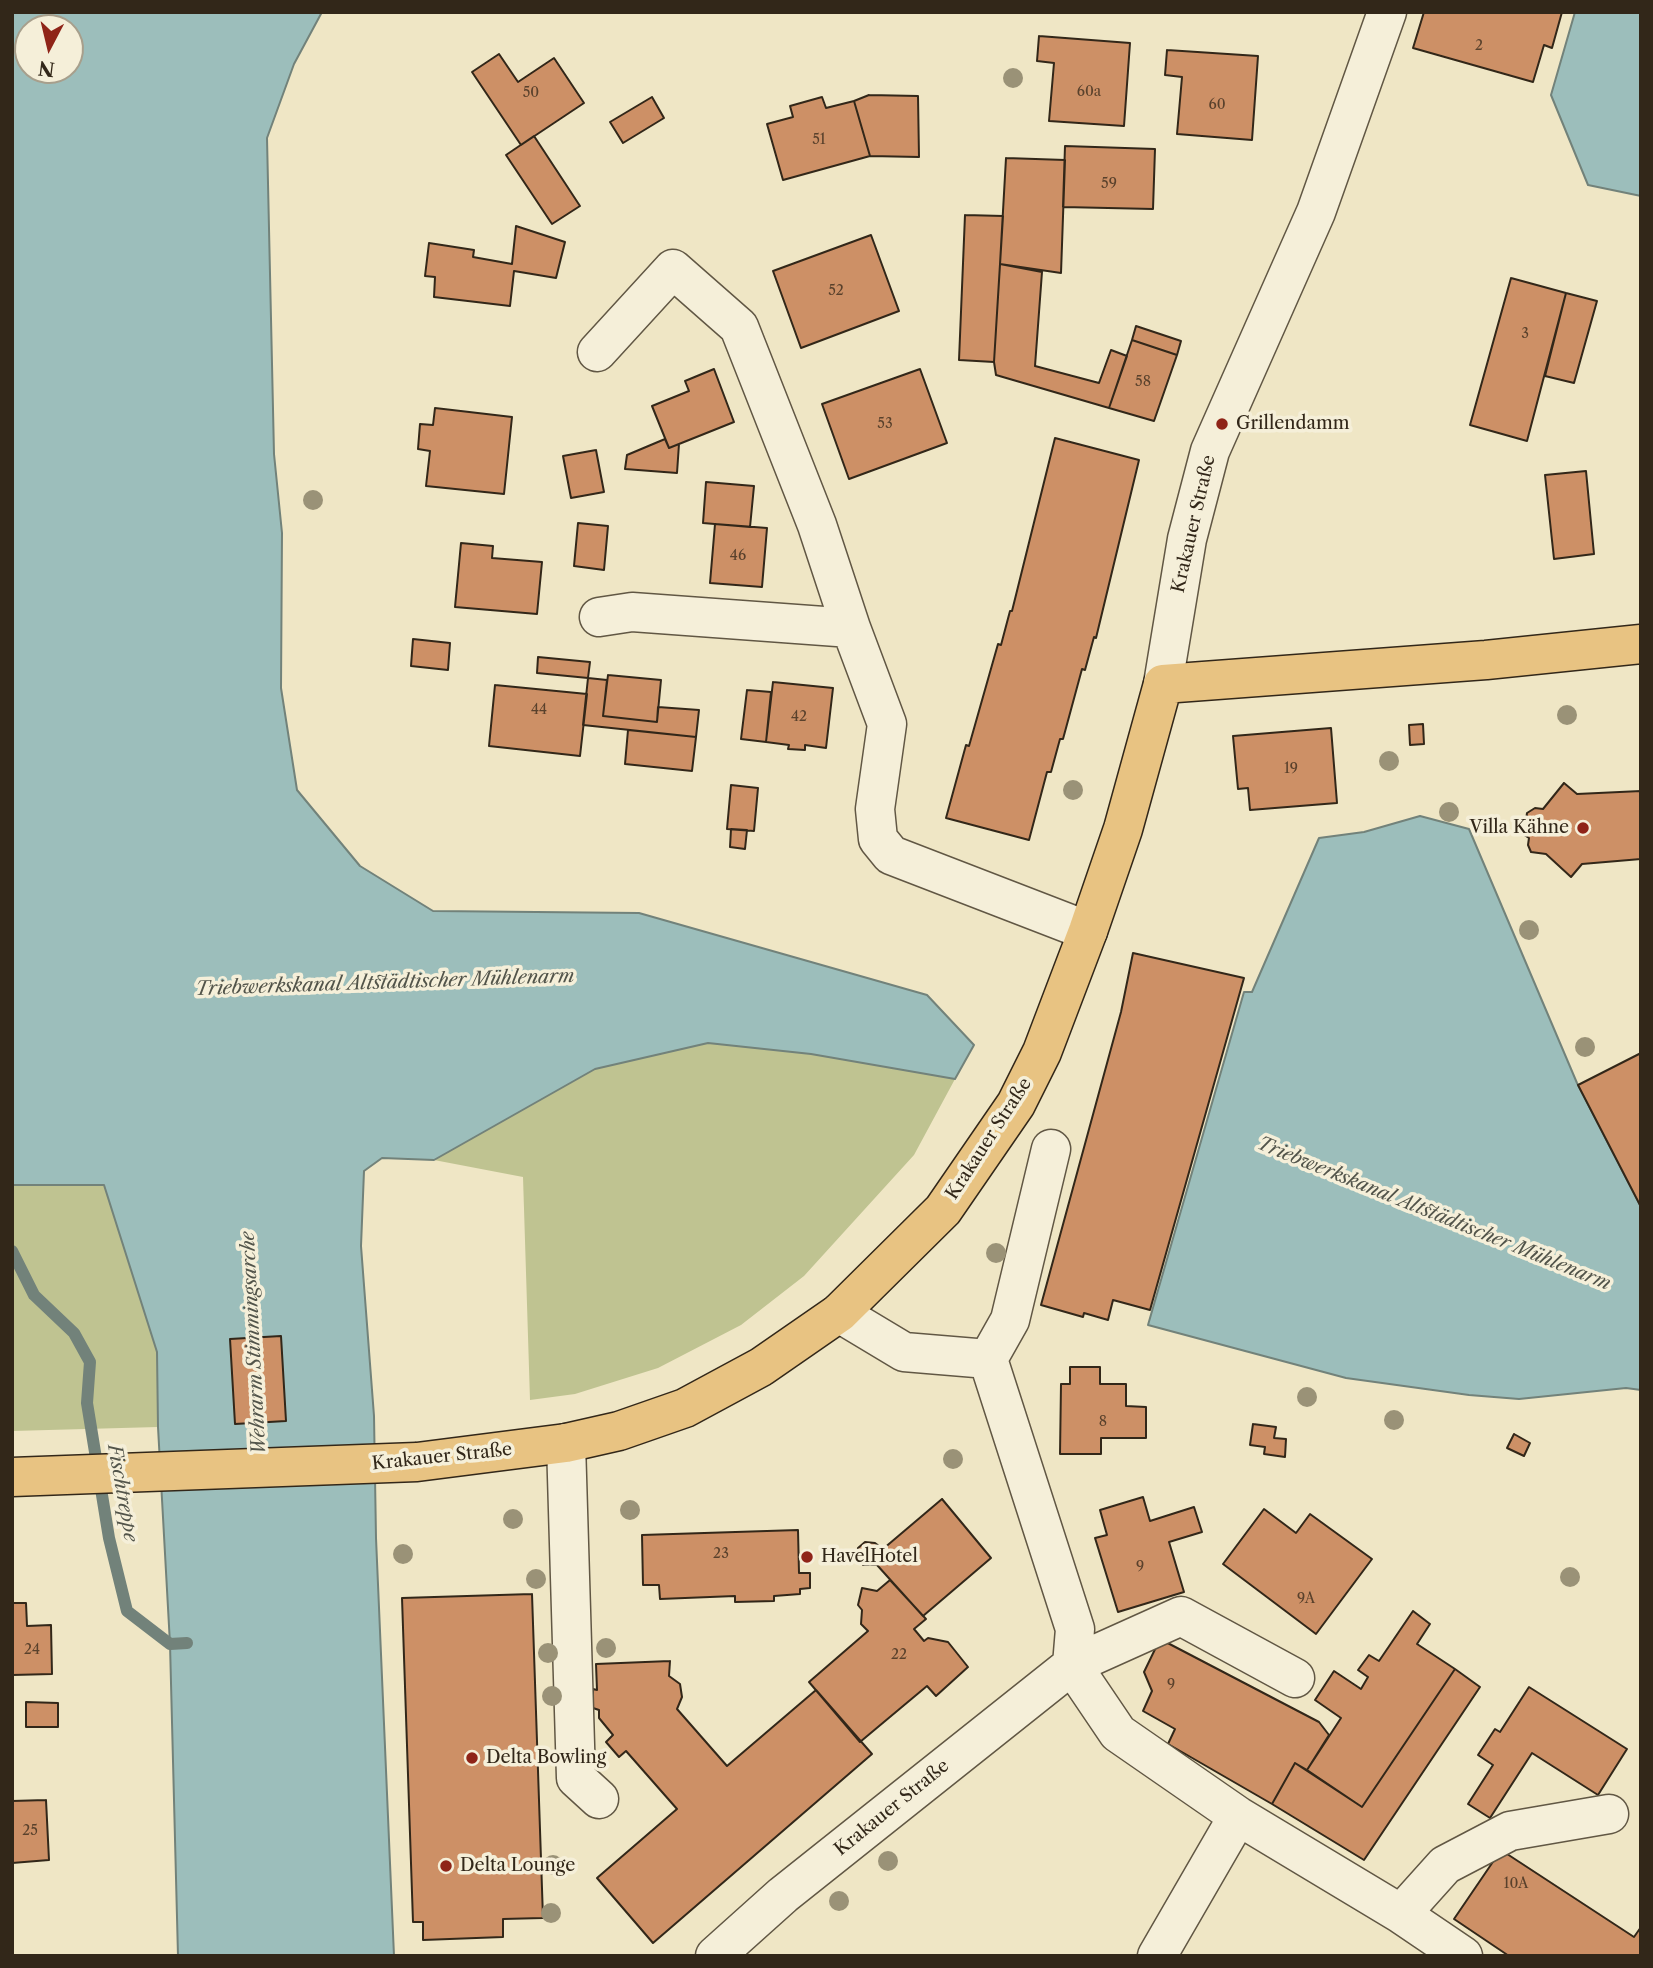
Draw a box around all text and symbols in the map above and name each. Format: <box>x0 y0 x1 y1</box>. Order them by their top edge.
north arrow <box>14 14 84 84</box>
house number: 2 <box>1475 38 1483 54</box>
text: N <box>37 56 56 81</box>
house number: 60a <box>1077 84 1101 100</box>
house number: 50 <box>523 85 539 101</box>
house number: 60 <box>1208 97 1226 113</box>
house number: 51 <box>812 132 826 148</box>
house number: 59 <box>1101 176 1117 192</box>
house number: 52 <box>828 283 844 299</box>
house number: 3 <box>1521 326 1529 342</box>
house number: 58 <box>1135 374 1151 390</box>
place label: Grillendamm <box>1236 413 1350 435</box>
house number: 53 <box>877 416 893 432</box>
marker: Grillendamm <box>1214 416 1230 432</box>
street label: Krakauer Straße <box>1168 453 1220 595</box>
house number: 46 <box>730 548 746 564</box>
house number: 44 <box>531 702 547 718</box>
house number: 42 <box>791 709 807 725</box>
house number: 19 <box>1284 761 1298 777</box>
place label: Villa Kähne <box>1469 817 1569 839</box>
marker: Villa Kähne <box>1575 820 1591 836</box>
water label: Triebwerkskanal Altstädtischer Mühlenarm <box>195 965 575 1001</box>
street label: Krakauer Straße <box>942 1074 1036 1204</box>
water label: Triebwerkskanal Altstädtischer Mühlenarm <box>1254 1132 1614 1296</box>
water label: Wehrarm Stimmingsarche <box>237 1231 271 1455</box>
house number: 8 <box>1099 1414 1107 1430</box>
street label: Krakauer Straße <box>371 1439 513 1475</box>
water label: Fischtreppe <box>102 1442 142 1544</box>
house number: 23 <box>713 1546 729 1562</box>
place label: HavelHotel <box>821 1546 918 1568</box>
marker: HavelHotel <box>799 1549 815 1565</box>
house number: 9 <box>1136 1559 1144 1575</box>
house number: 9A <box>1297 1591 1315 1607</box>
house number: 24 <box>24 1642 40 1658</box>
house number: 22 <box>891 1647 907 1663</box>
house number: 9 <box>1167 1677 1175 1693</box>
place label: Delta Bowling <box>486 1747 606 1769</box>
marker: Delta Bowling <box>464 1750 480 1766</box>
street label: Krakauer Straße <box>830 1755 954 1861</box>
house number: 25 <box>22 1823 38 1839</box>
place label: Delta Lounge <box>460 1855 575 1877</box>
marker: Delta Lounge <box>438 1858 454 1874</box>
house number: 10A <box>1504 1876 1528 1892</box>

